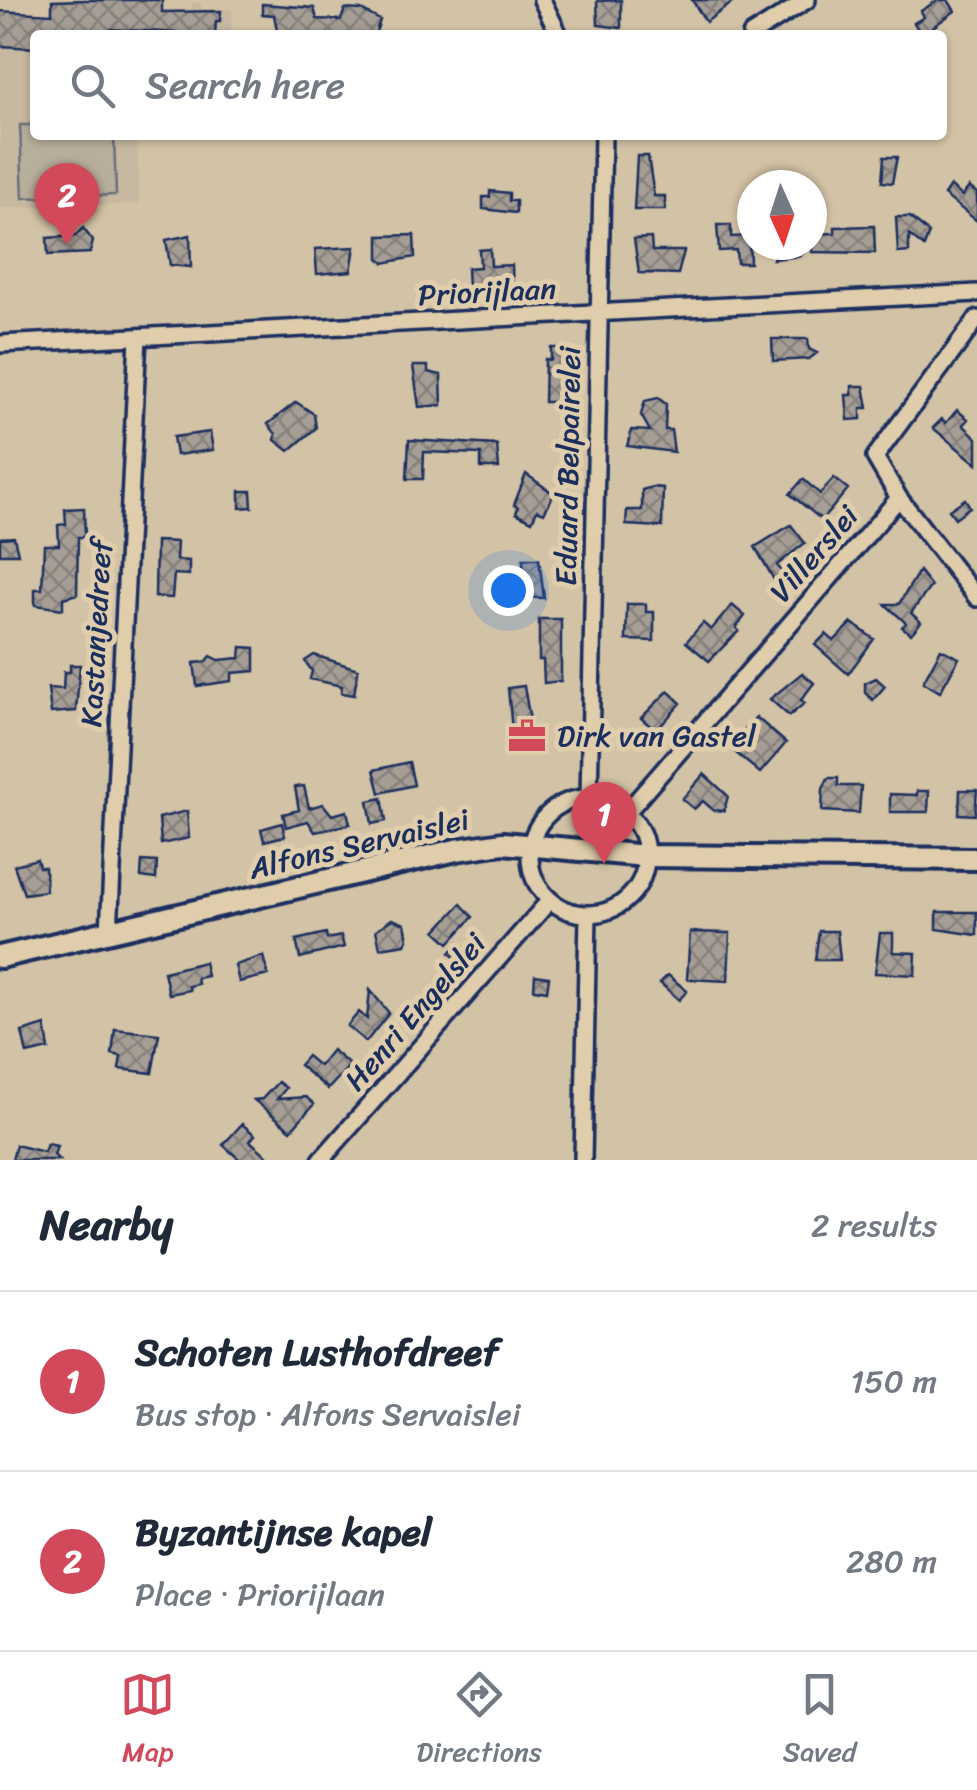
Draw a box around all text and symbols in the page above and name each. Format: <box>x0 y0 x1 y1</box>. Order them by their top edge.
search box <box>30 30 947 140</box>
text: Search here <box>145 52 345 119</box>
icon: search <box>65 58 120 113</box>
pin: 2 <box>34 162 100 245</box>
north arrow <box>737 170 827 260</box>
street label: Priorijlaan <box>417 261 557 323</box>
street label: Eduard Belpairelei <box>539 344 597 586</box>
street label: Villerslei <box>756 491 874 615</box>
street label: Kastanjedreef <box>64 534 128 728</box>
your location <box>483 565 534 616</box>
place label: Dirk van Gastel <box>557 709 757 763</box>
office icon: Dirk van Gastel <box>506 715 548 757</box>
pin: 1 <box>572 782 636 864</box>
street label: Alfons Servaislei <box>243 792 475 896</box>
street label: Henri Engelslei <box>330 919 501 1104</box>
text: Nearby <box>40 1188 173 1262</box>
text: 2 results <box>811 1197 937 1254</box>
text: Schoten Lusthofdreef <box>135 1319 499 1386</box>
text: 1 <box>66 1353 79 1410</box>
text: 150 m <box>851 1353 937 1410</box>
text: Bus stop · Alfons Servaislei <box>135 1386 521 1443</box>
text: Byzantijnse kapel <box>135 1499 432 1566</box>
text: 2 <box>63 1533 82 1590</box>
text: 280 m <box>846 1533 937 1590</box>
text: Place · Priorijlaan <box>135 1566 385 1623</box>
tab: Map <box>120 1667 175 1776</box>
tab: Directions <box>416 1667 542 1776</box>
tab: Saved <box>783 1667 857 1776</box>

